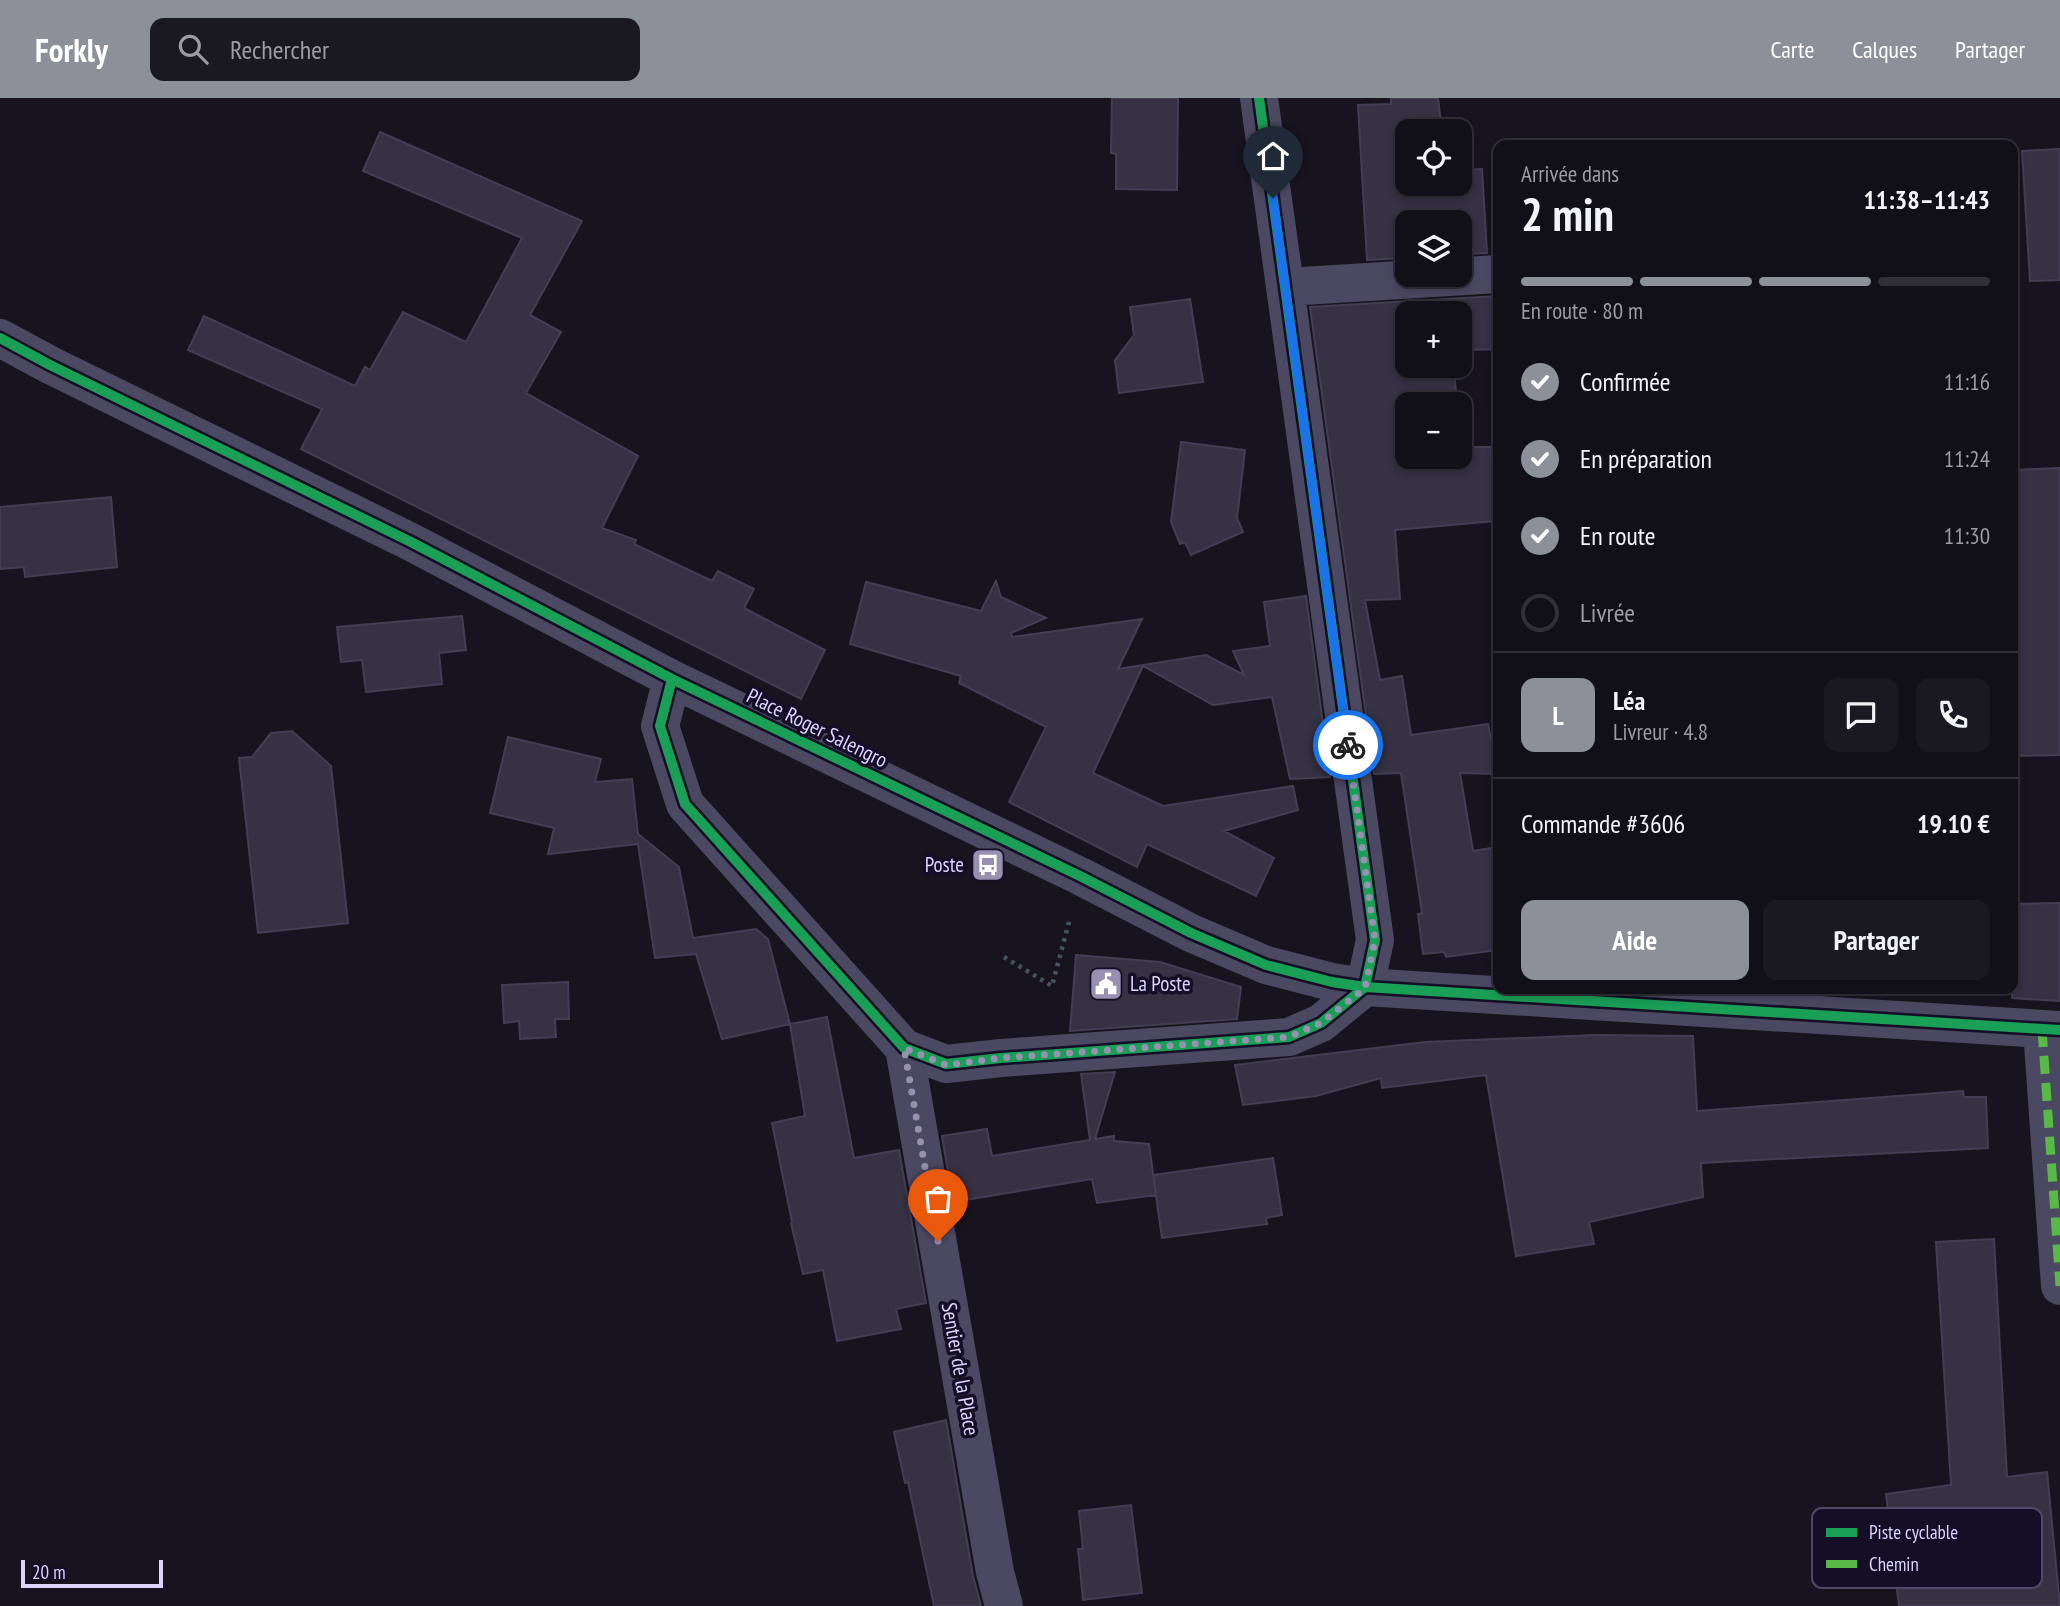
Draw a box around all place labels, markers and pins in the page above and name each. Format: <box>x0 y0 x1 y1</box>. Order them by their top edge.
pin <box>1243 126 1303 198</box>
bus stop icon: Poste <box>969 846 1007 884</box>
place label: Poste <box>925 851 964 878</box>
public building icon: La Poste <box>1087 965 1125 1003</box>
place label: La Poste <box>1130 970 1191 997</box>
pin <box>908 1169 968 1241</box>

